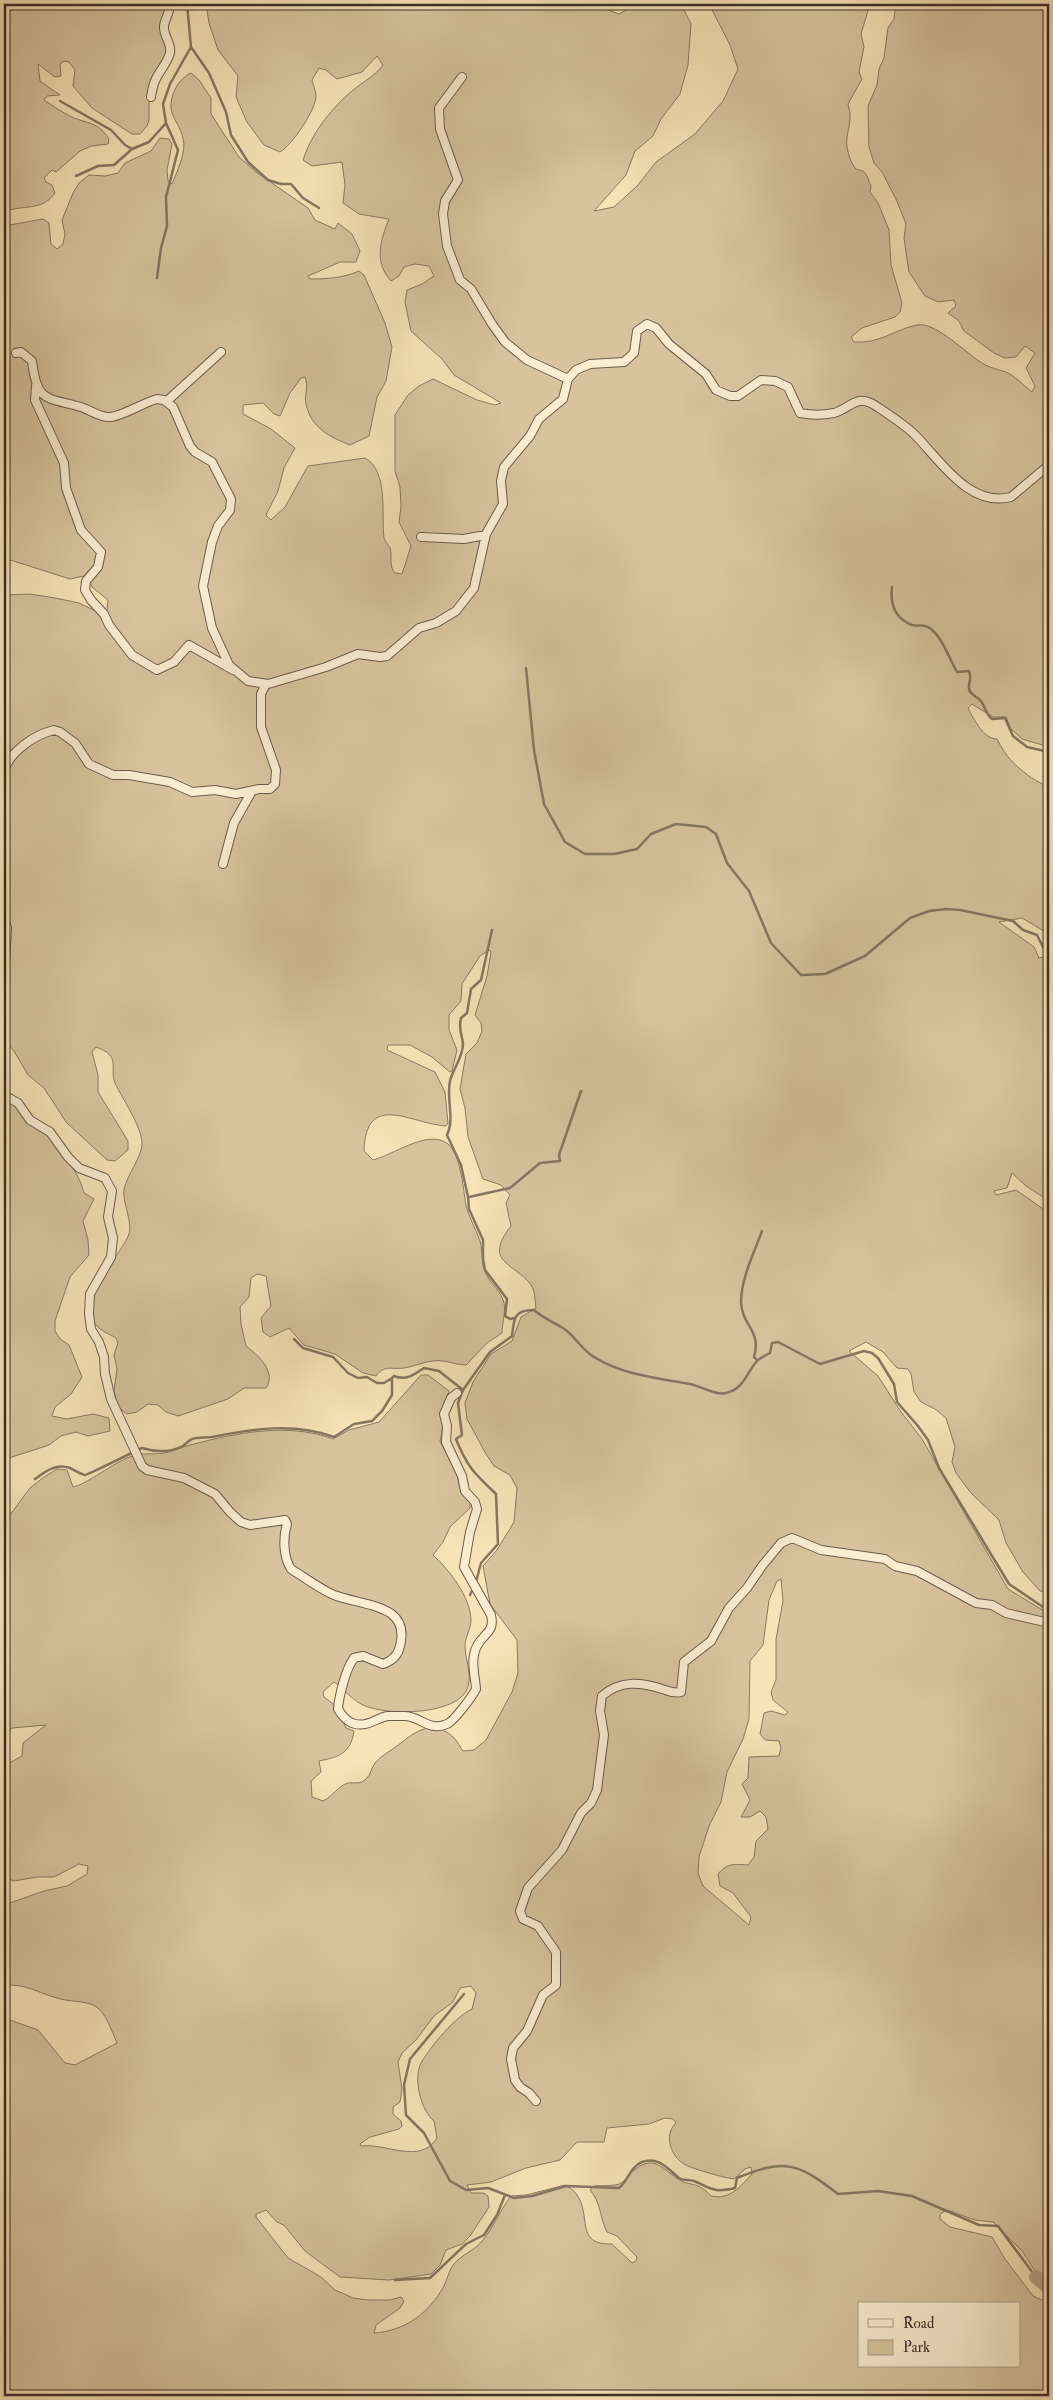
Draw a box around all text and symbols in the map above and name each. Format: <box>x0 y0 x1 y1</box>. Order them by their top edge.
legend <box>858 2302 1020 2368</box>
text: Road <box>903 2314 935 2333</box>
text: Park <box>903 2338 930 2357</box>

